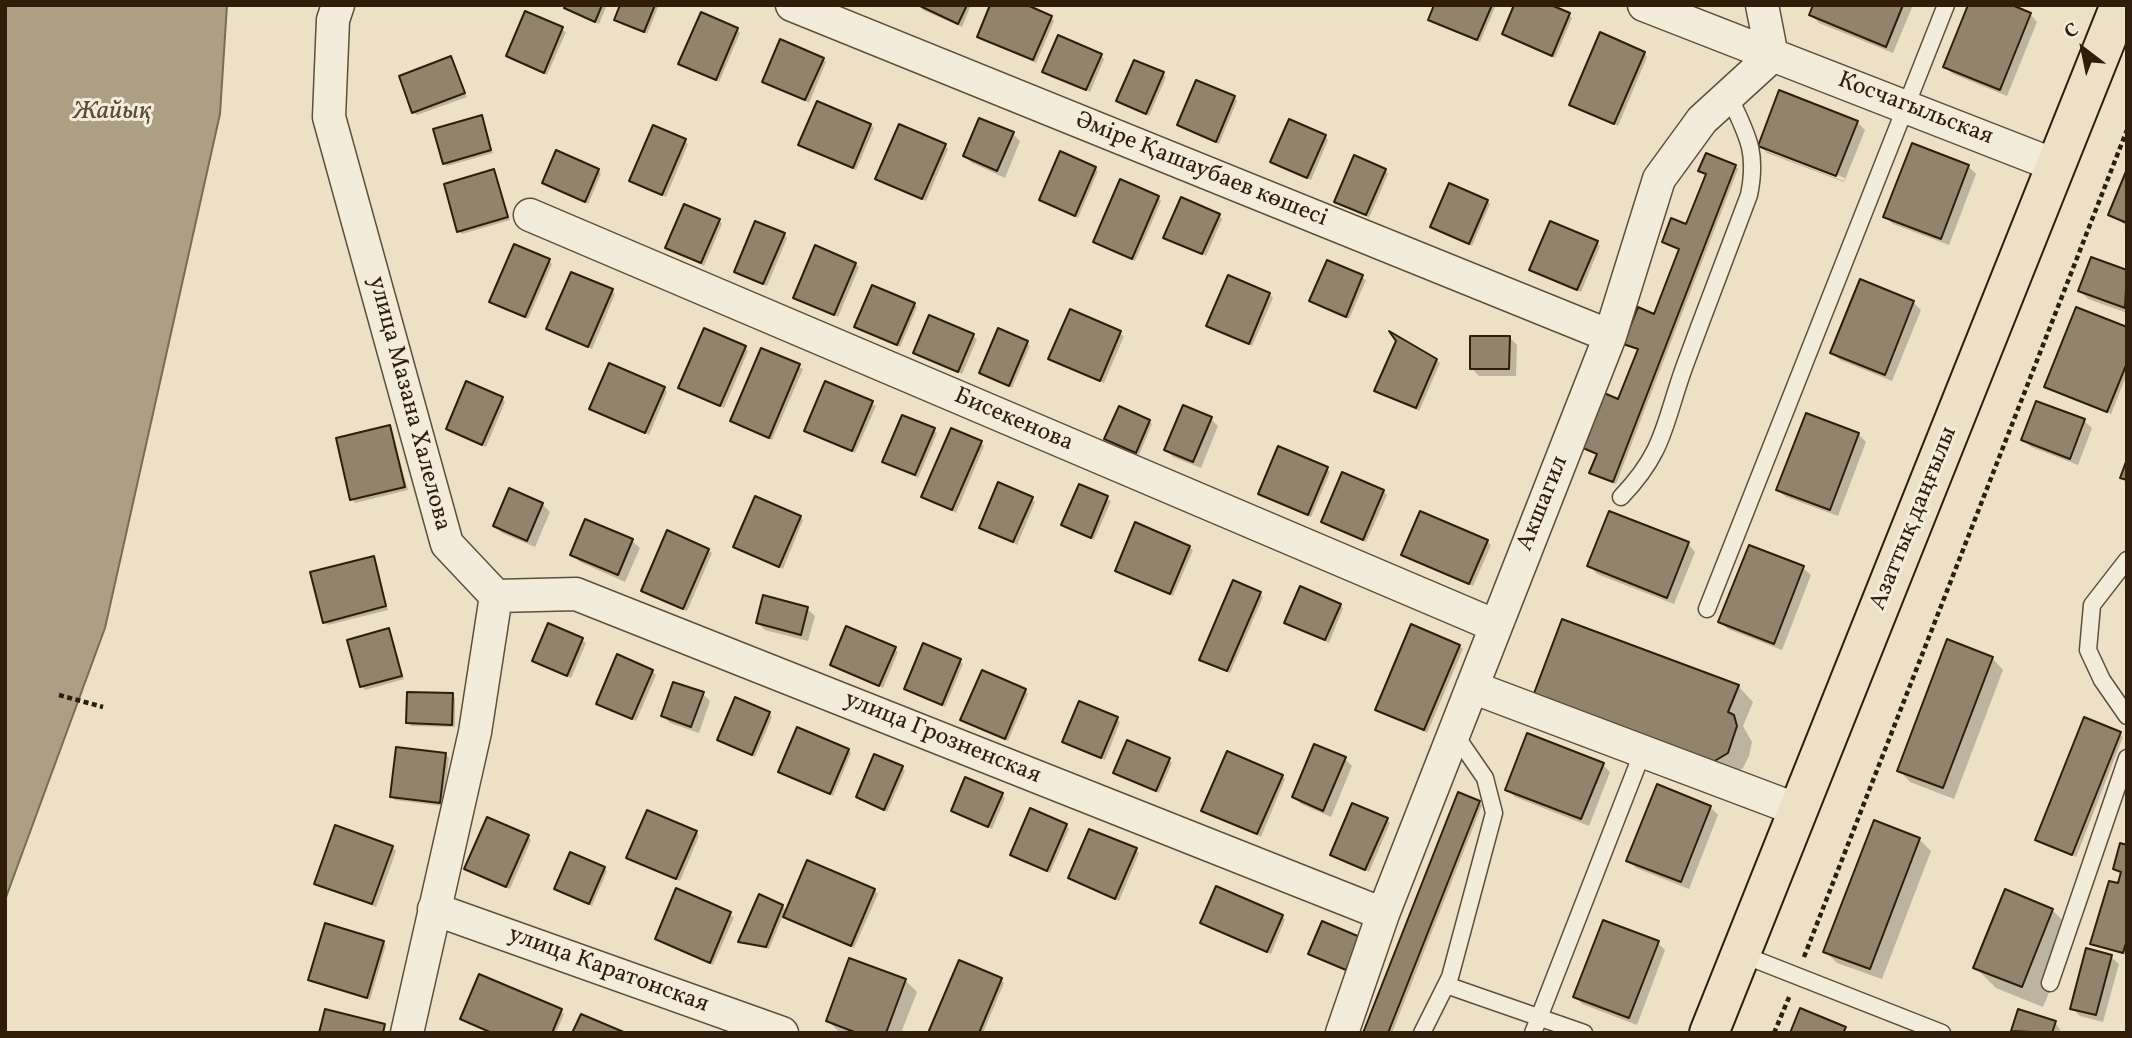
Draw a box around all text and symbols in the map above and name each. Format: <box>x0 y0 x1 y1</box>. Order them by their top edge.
north arrow <box>2048 14 2118 84</box>
text: С <box>2060 17 2084 45</box>
street label: Косчагыльская <box>1833 67 1997 153</box>
water label: Жайық <box>73 97 151 129</box>
street label: Әміре Қашаубаев көшесі <box>1071 107 1331 235</box>
street label: улица Мазана Халелова <box>360 274 456 534</box>
street label: Бисекенова <box>949 383 1077 459</box>
street label: Азаттық даңғылы <box>1865 423 1965 615</box>
street label: Акшагил <box>1512 452 1576 556</box>
street label: улица Грозненская <box>839 686 1045 792</box>
street label: улица Каратонская <box>504 921 712 1021</box>

